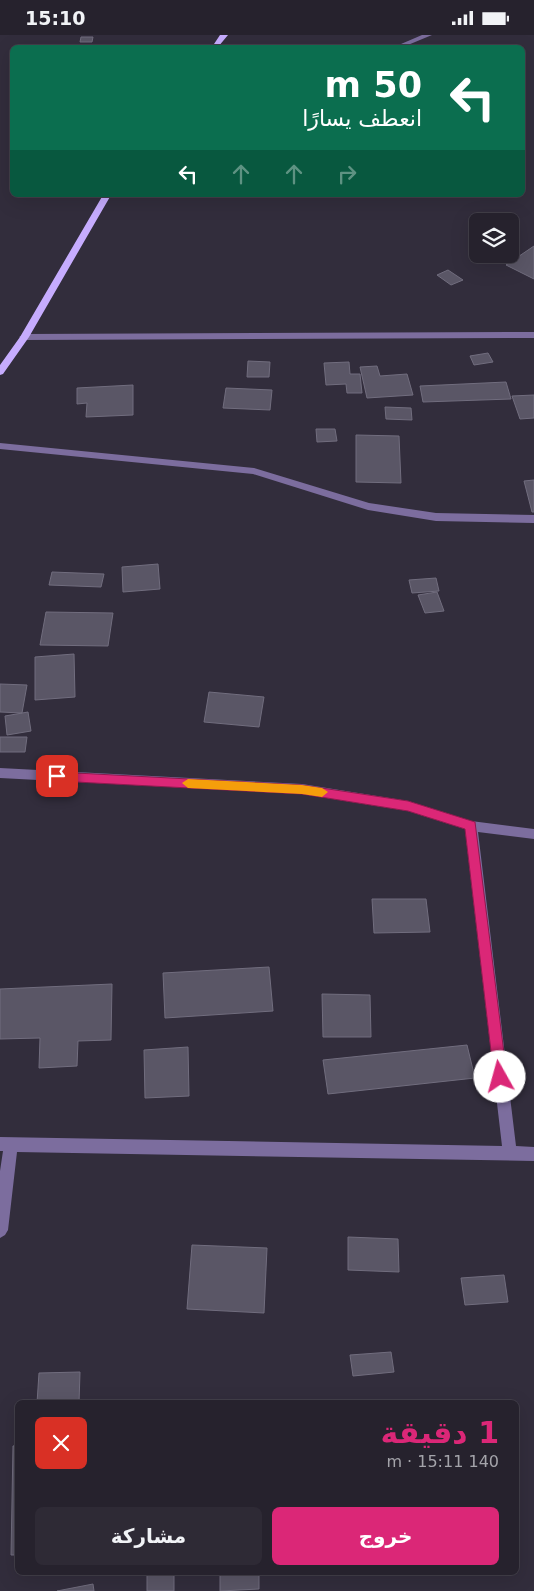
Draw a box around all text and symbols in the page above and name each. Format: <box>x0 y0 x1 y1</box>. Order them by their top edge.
text: 15:10 <box>25 7 85 29</box>
text: 50 m <box>325 65 422 105</box>
icon: left <box>440 65 505 130</box>
text: انعطف يسارًا <box>302 106 422 131</box>
icon: left <box>174 160 202 188</box>
icon: ahead <box>227 160 255 188</box>
icon: ahead <box>280 160 308 188</box>
icon: right <box>333 160 361 188</box>
map controls <box>469 213 519 263</box>
button: layers <box>469 213 519 263</box>
pin <box>36 755 78 797</box>
icon: arrive <box>43 762 71 790</box>
position arrow <box>473 1050 525 1102</box>
text: 1 دقيقة <box>381 1415 499 1450</box>
button: close <box>35 1417 87 1469</box>
text: 140 m · 15:11 <box>386 1452 499 1471</box>
button: مشاركة <box>35 1507 262 1565</box>
button: خروج <box>272 1507 499 1565</box>

